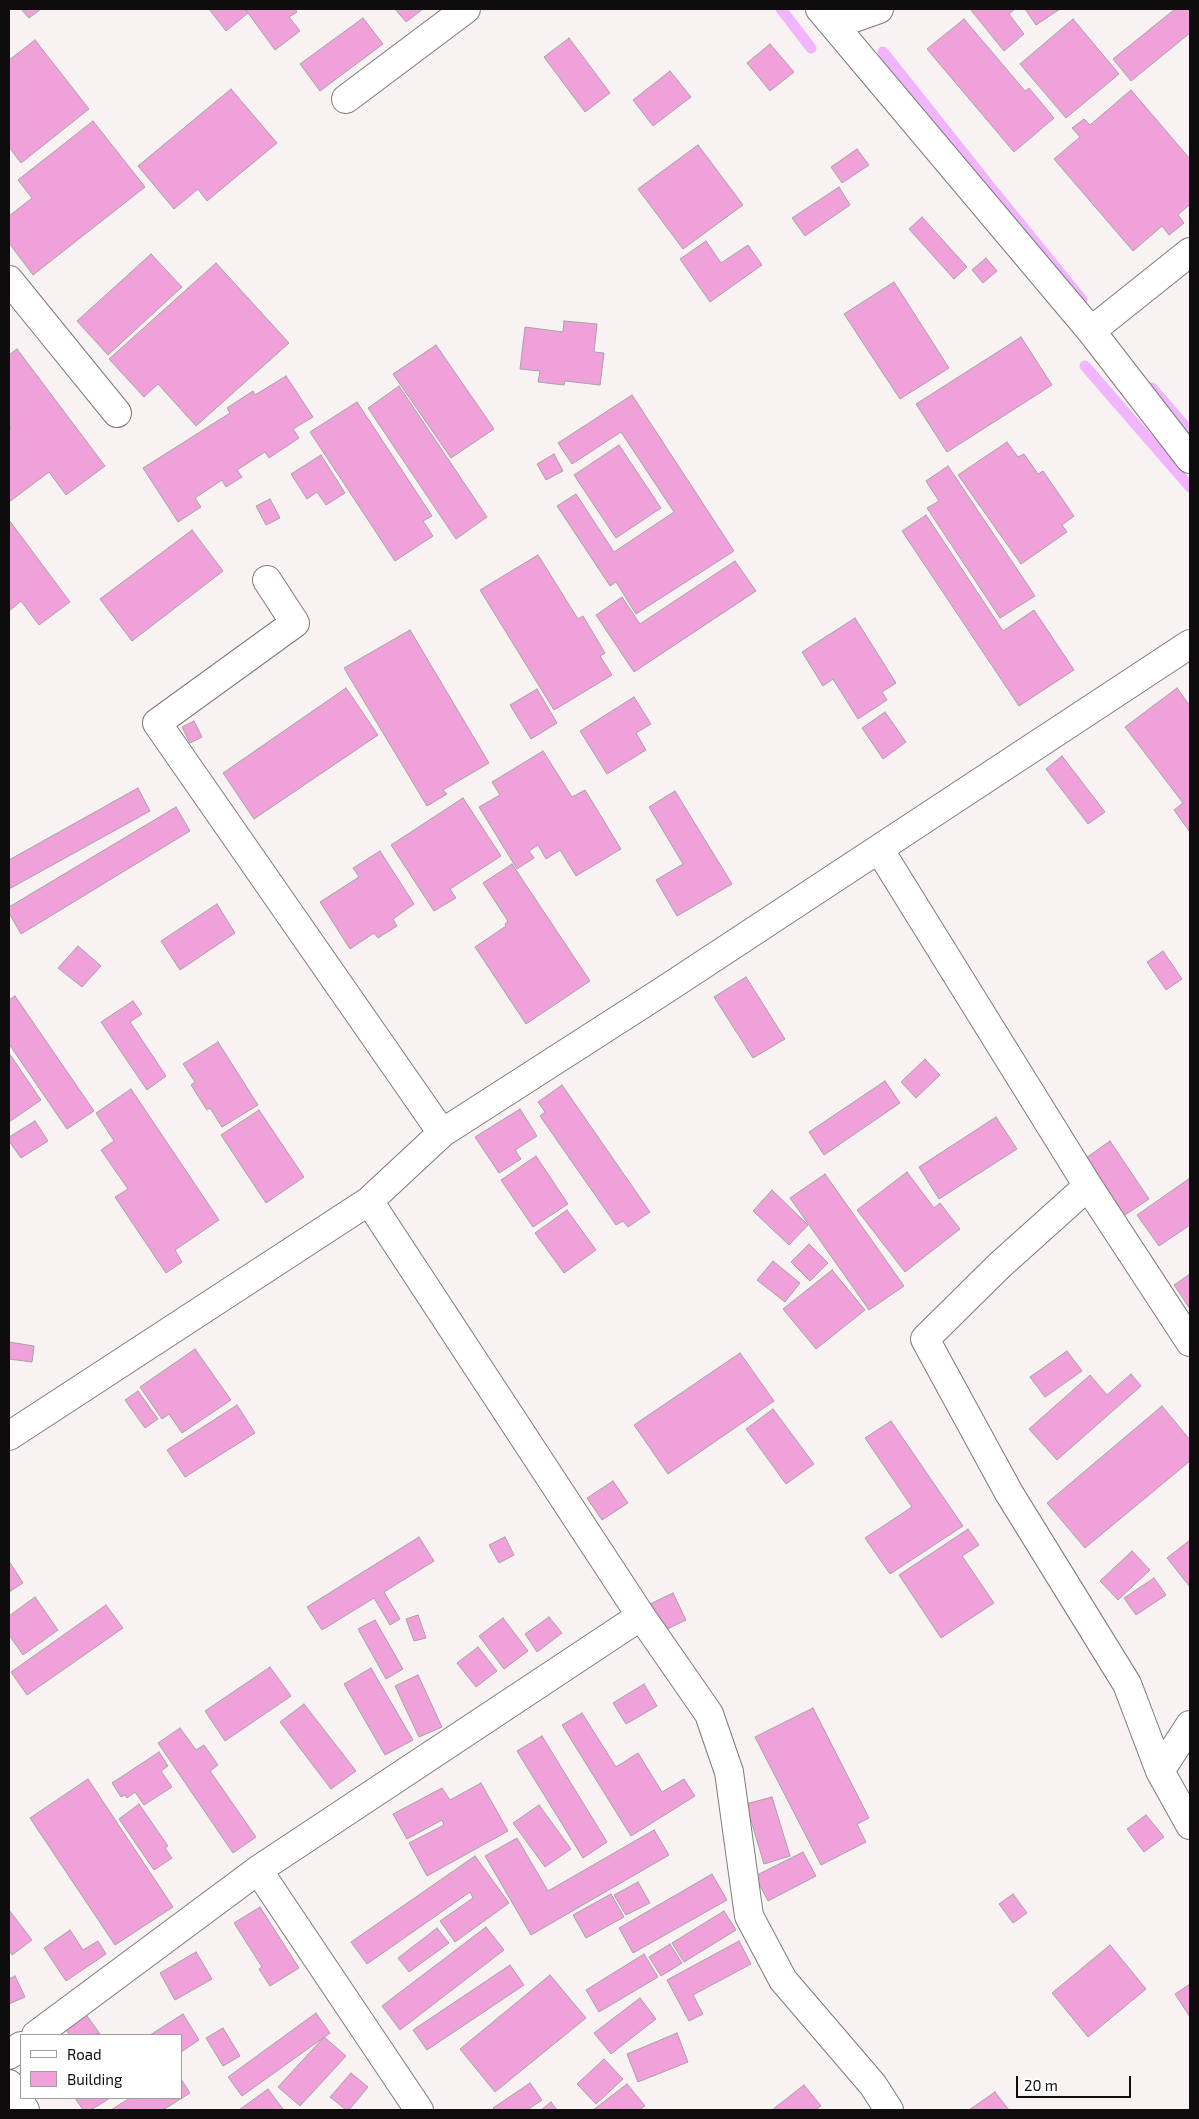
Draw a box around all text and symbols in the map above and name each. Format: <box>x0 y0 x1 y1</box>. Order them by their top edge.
legend <box>20 2034 182 2099</box>
text: Road <box>67 2045 102 2063</box>
scale bar <box>1019 2066 1134 2098</box>
text: Building <box>67 2070 122 2088</box>
text: 20 m <box>1024 2076 1058 2094</box>

